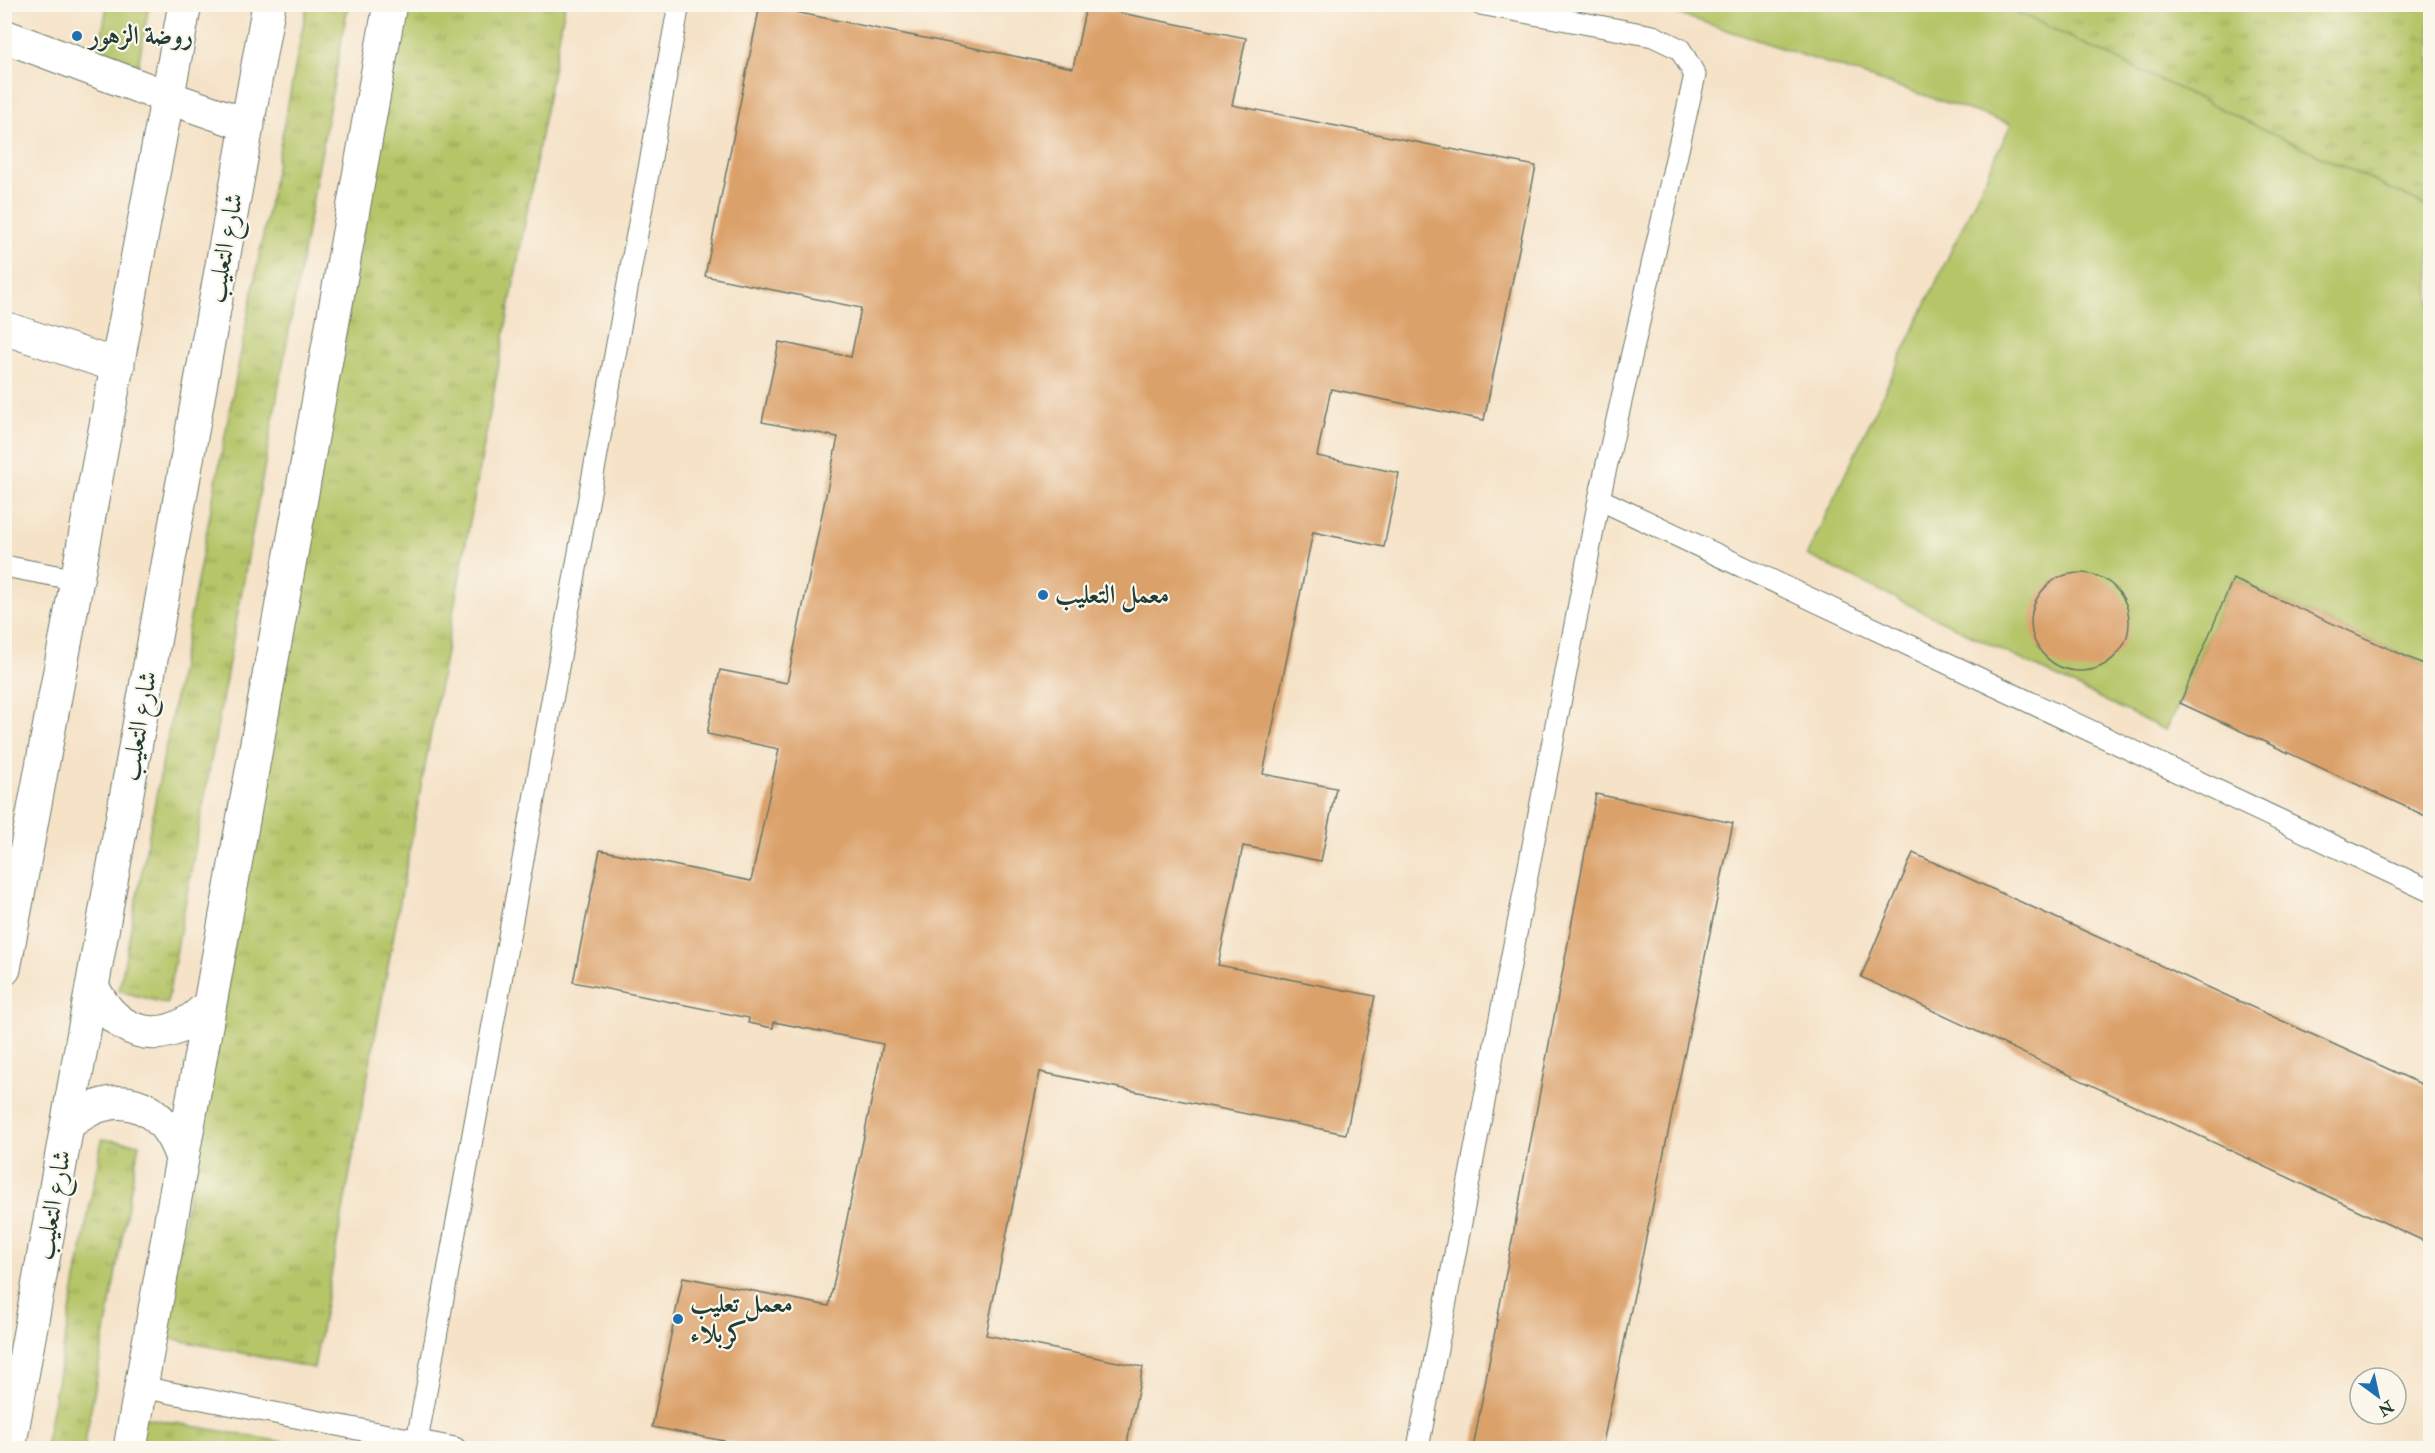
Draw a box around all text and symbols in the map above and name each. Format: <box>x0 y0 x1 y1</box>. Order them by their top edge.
place label: روضة الزهور <box>86 20 193 52</box>
marker: روضة الزهور <box>70 29 84 43</box>
street label: شارع التعليب <box>200 191 255 306</box>
place label: معمل التعليب <box>1055 579 1169 613</box>
marker: معمل التعليب <box>1036 588 1050 602</box>
street label: شارع التعليب <box>114 669 169 784</box>
street label: شارع التعليب <box>28 1148 83 1263</box>
place label: معمل تعليب كربلاء <box>690 1288 793 1350</box>
marker: معمل تعليب كربلاء <box>671 1312 685 1326</box>
north arrow <box>2348 1366 2408 1426</box>
text: N <box>2374 1395 2398 1420</box>

